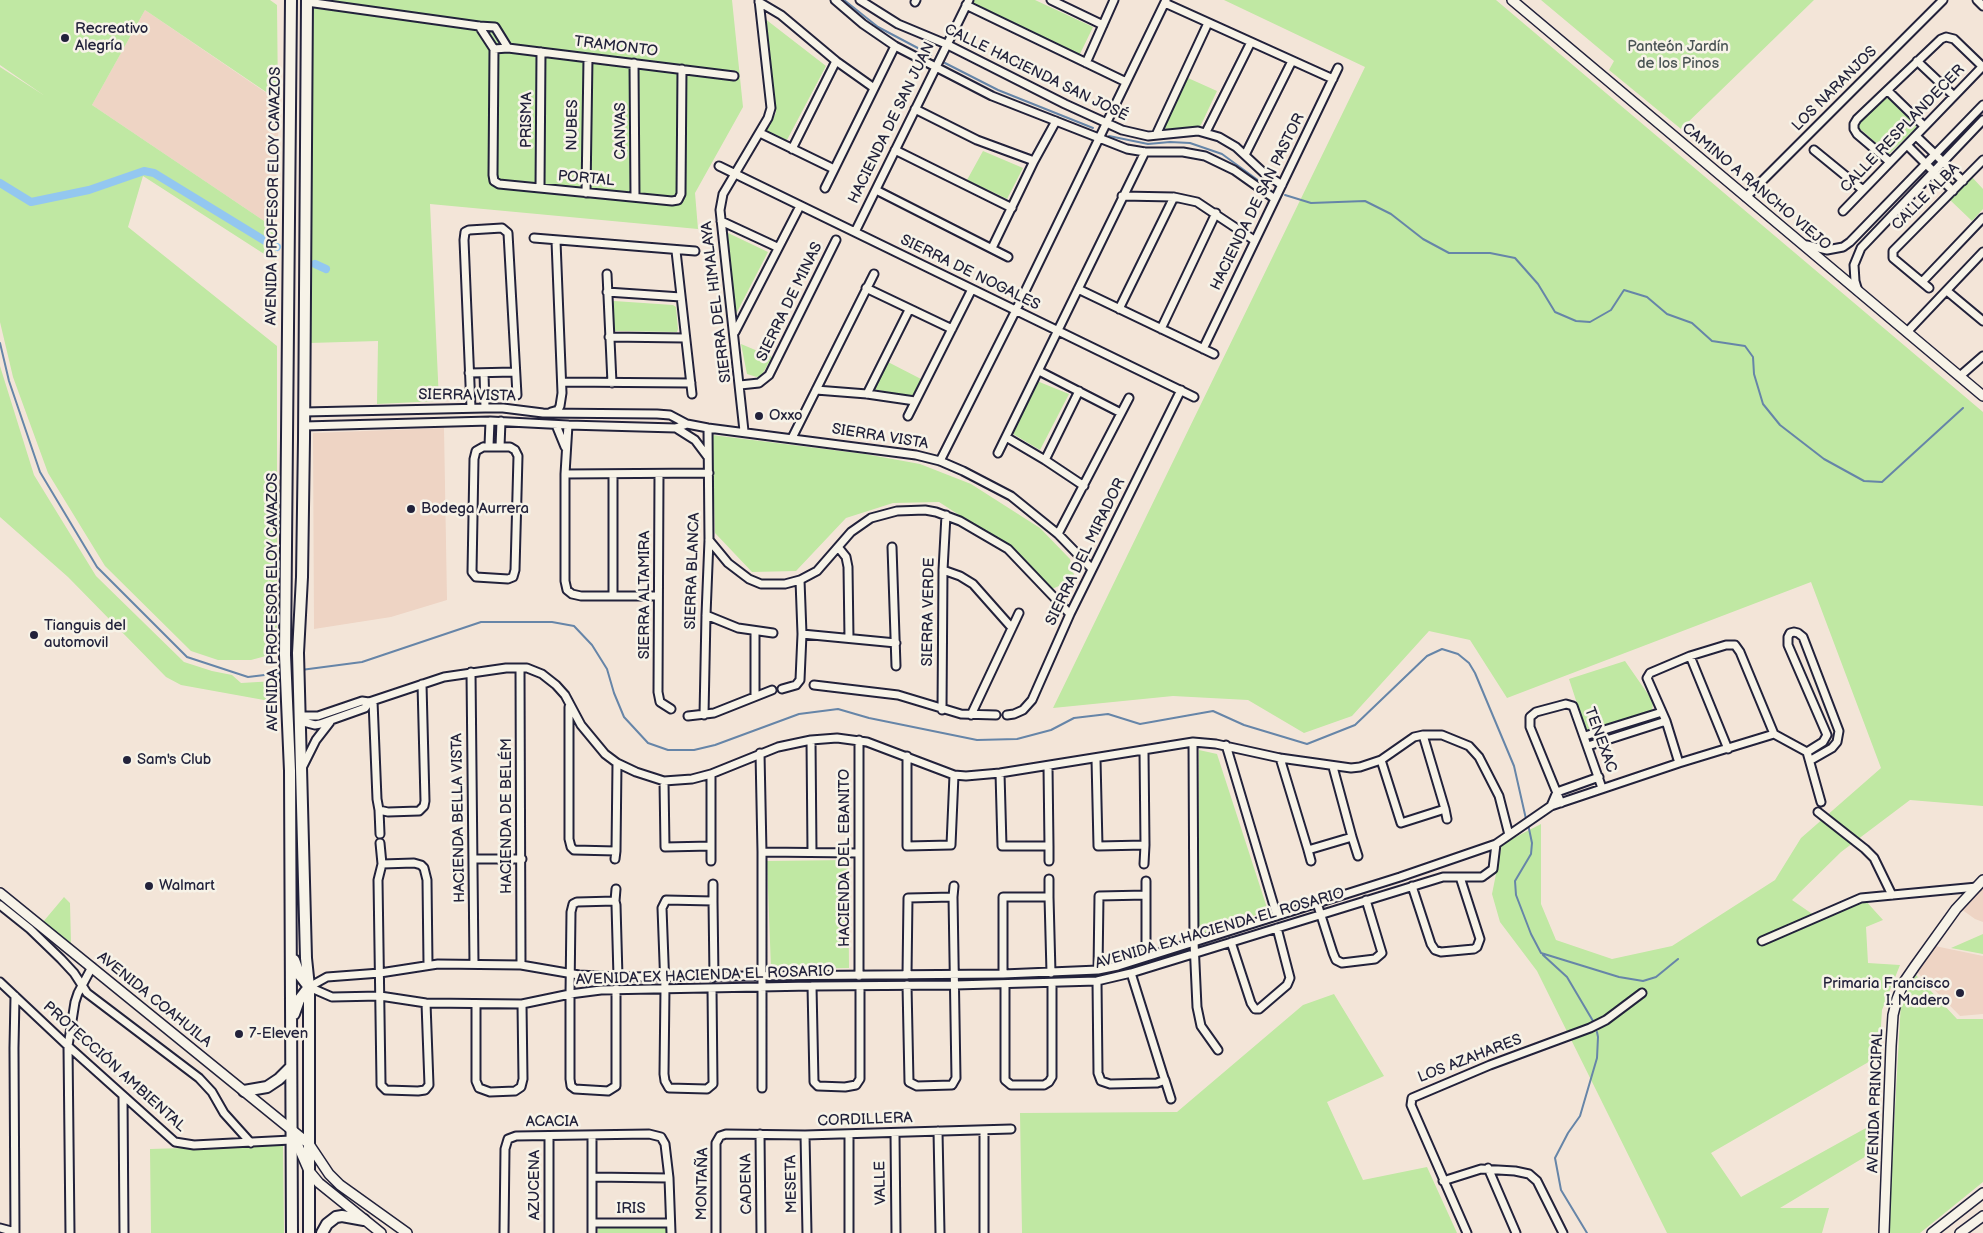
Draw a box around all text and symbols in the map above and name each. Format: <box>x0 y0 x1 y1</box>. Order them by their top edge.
place label: Recreativo Alegría <box>75 20 148 55</box>
street label: CALLE HACIENDA SAN JOSÉ <box>941 21 1131 125</box>
marker: Recreativo Alegría <box>59 32 71 44</box>
street label: TRAMONTO <box>573 33 659 61</box>
park label: Panteón Jardín de los Pinos <box>1627 38 1729 73</box>
street label: HACIENDA DE SAN JUAN <box>845 39 939 207</box>
street label: LOS NARANJOS <box>1789 43 1881 135</box>
street label: CALLE RESPLANDECER <box>1837 61 1969 197</box>
street label: AVENIDA PROFESOR ELOY CAVAZOS <box>263 67 285 325</box>
street label: PRISMA <box>518 92 536 148</box>
street label: NUBES <box>564 99 582 151</box>
street label: CANVAS <box>612 102 630 160</box>
street label: HACIENDA DE SAN PASTOR <box>1207 110 1309 294</box>
street label: CAMINO A RANCHO VIEJO <box>1678 119 1834 255</box>
street label: CALLE ALBA <box>1888 159 1964 235</box>
street label: PORTAL <box>557 168 615 190</box>
street label: SIERRA DEL HIMALAYA <box>698 220 736 384</box>
street label: SIERRA DE NOGALES <box>897 231 1043 315</box>
street label: SIERRA DE MINAS <box>753 240 827 364</box>
street label: SIERRA VISTA <box>418 386 516 406</box>
place label: Oxxo <box>769 407 803 425</box>
marker: Oxxo <box>753 410 765 422</box>
street label: SIERRA VISTA <box>830 420 930 454</box>
street label: AVENIDA PROFESOR ELOY CAVAZOS <box>264 473 282 731</box>
street label: SIERRA DEL MIRADOR <box>1042 475 1130 629</box>
place label: Bodega Aurrera <box>421 500 529 518</box>
marker: Bodega Aurrera <box>405 503 417 515</box>
street label: SIERRA BLANCA <box>682 512 704 630</box>
street label: SIERRA ALTAMIRA <box>636 531 654 659</box>
street label: SIERRA VERDE <box>919 557 939 667</box>
place label: Tianguis del automovil <box>44 617 126 652</box>
marker: Tianguis del automovil <box>28 629 40 641</box>
street label: TENEXAC <box>1580 705 1620 775</box>
street label: HACIENDA BELLA VISTA <box>449 733 469 903</box>
street label: HACIENDA DE BELÉM <box>498 738 516 894</box>
place label: Sam's Club <box>137 751 211 769</box>
marker: Sam's Club <box>121 754 133 766</box>
street label: HACIENDA DEL EBANITO <box>836 769 854 947</box>
place label: Walmart <box>159 877 215 895</box>
marker: Walmart <box>143 880 155 892</box>
street label: AVENIDA EX HACIENDA EL ROSARIO <box>1093 885 1347 973</box>
street label: AVENIDA COAHUILA <box>93 948 215 1052</box>
street label: AVENIDA EX HACIENDA EL ROSARIO <box>575 962 835 990</box>
place label: Primaria Francisco I. Madero <box>1823 975 1950 1010</box>
marker: Primaria Francisco I. Madero <box>1954 987 1966 999</box>
street label: PROTECCIÓN AMBIENTAL <box>39 998 189 1136</box>
place label: 7-Eleven <box>249 1025 308 1043</box>
marker: 7-Eleven <box>233 1028 245 1040</box>
street label: AVENIDA PRINCIPAL <box>1864 1029 1888 1173</box>
street label: LOS AZAHARES <box>1415 1031 1525 1087</box>
street label: CORDILLERA <box>817 1109 913 1131</box>
street label: ACACIA <box>526 1113 578 1131</box>
street label: MONTAÑA <box>693 1147 713 1221</box>
street label: AZUCENA <box>526 1150 544 1220</box>
street label: CADENA <box>737 1153 757 1215</box>
street label: MESETA <box>782 1155 802 1213</box>
street label: VALLE <box>872 1161 890 1205</box>
street label: IRIS <box>616 1200 646 1218</box>

